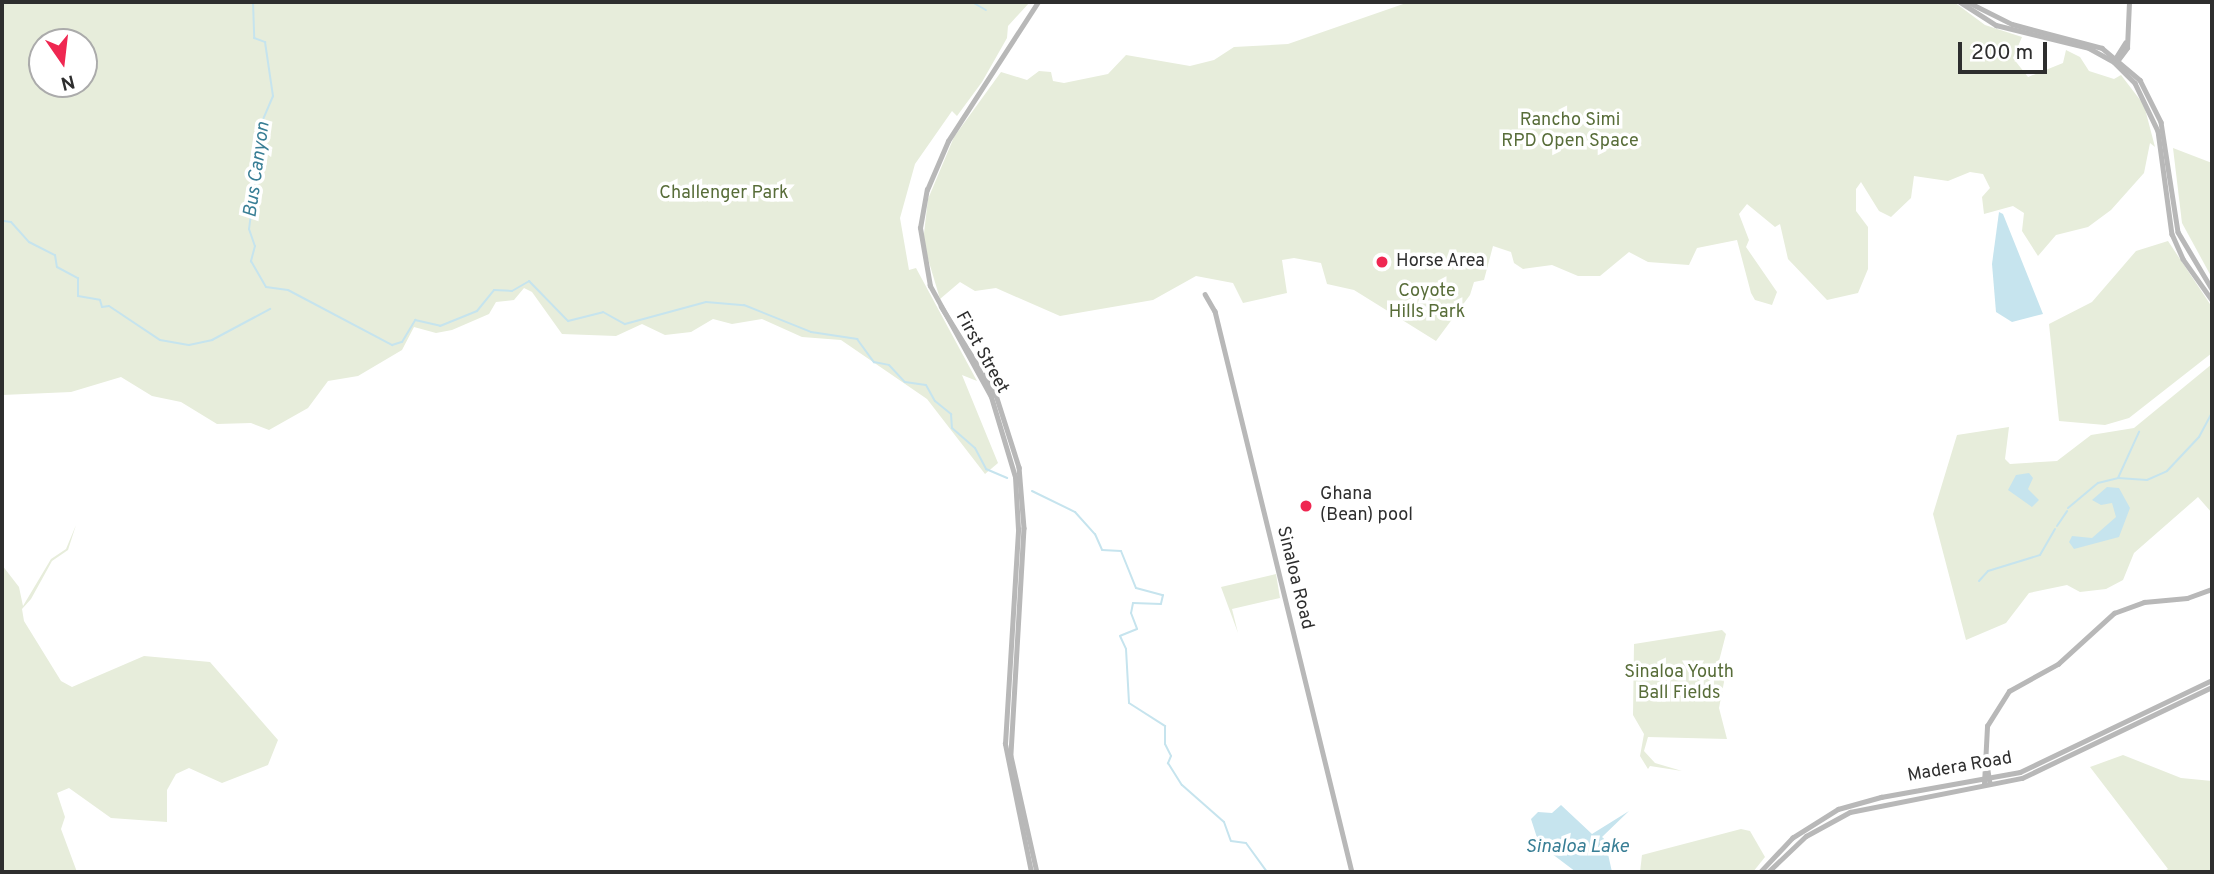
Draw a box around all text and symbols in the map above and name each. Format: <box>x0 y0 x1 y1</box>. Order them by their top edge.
north arrow <box>28 28 98 98</box>
scale bar <box>1962 28 2051 72</box>
text: 200 m <box>1971 40 2033 67</box>
text: N <box>58 68 77 95</box>
park label: Rancho Simi RPD Open Space <box>1501 111 1639 154</box>
water label: Bus Canyon <box>240 121 276 219</box>
park label: Challenger Park <box>659 183 789 205</box>
place label: Horse Area <box>1396 251 1485 273</box>
marker: Horse Area <box>1374 254 1390 270</box>
park label: Coyote Hills Park <box>1389 282 1465 324</box>
street label: First Street <box>950 308 1012 398</box>
place label: Ghana (Bean) pool <box>1320 485 1413 528</box>
marker: Ghana (Bean) pool <box>1298 498 1314 514</box>
street label: Sinaloa Road <box>1271 524 1317 632</box>
park label: Sinaloa Youth Ball Fields <box>1624 663 1734 706</box>
street label: Madera Road <box>1906 748 2014 788</box>
water label: Sinaloa Lake <box>1525 837 1629 859</box>

